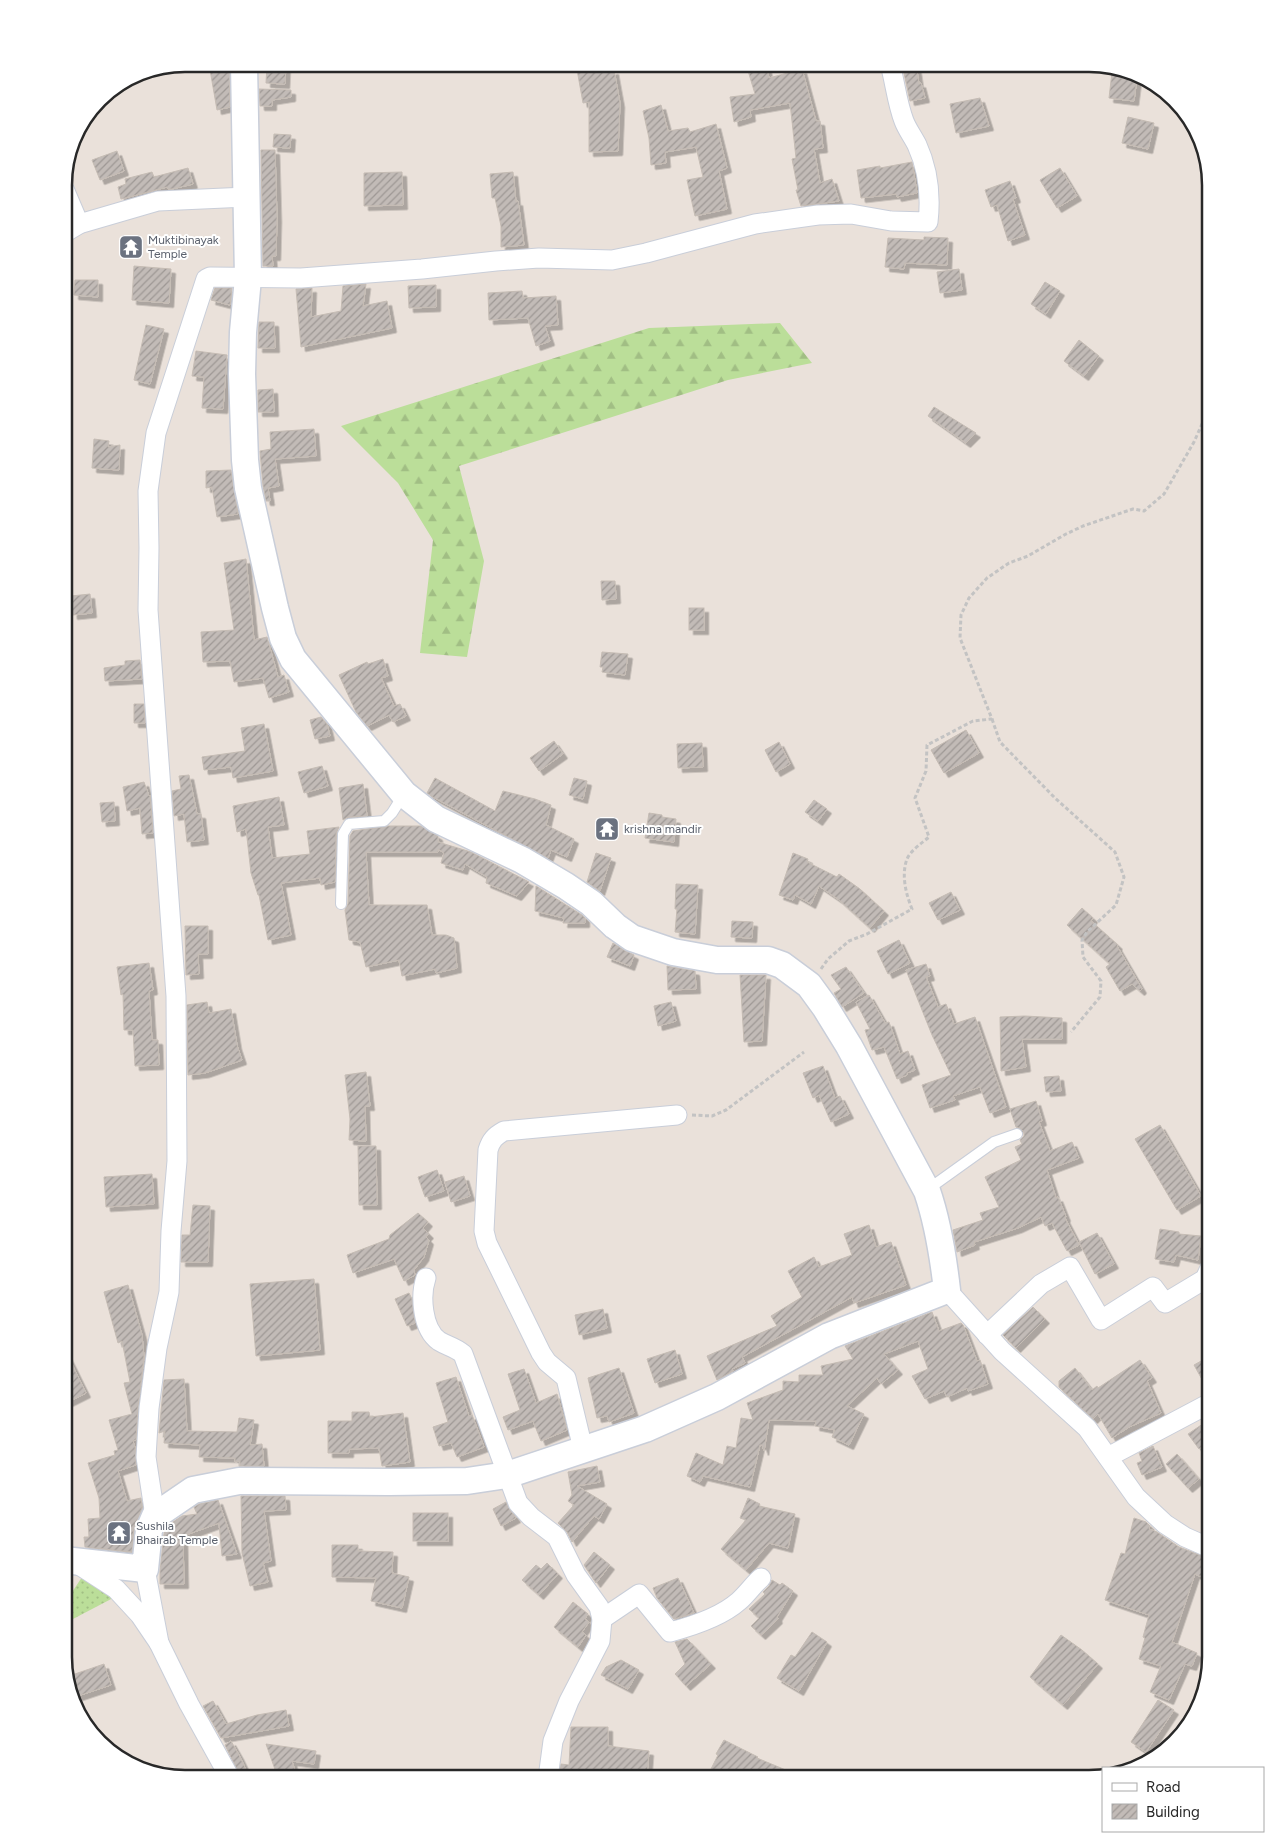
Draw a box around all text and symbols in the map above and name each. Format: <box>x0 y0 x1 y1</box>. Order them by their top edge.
place label: Muktibinayak Temple <box>148 233 219 261</box>
temple icon: Muktibinayak Temple <box>118 234 144 260</box>
temple icon: krishna mandir <box>594 816 620 842</box>
place label: krishna mandir <box>624 822 702 836</box>
place label: Sushila Bhairab Temple <box>136 1519 218 1547</box>
temple icon: Sushila Bhairab Temple <box>106 1520 132 1546</box>
legend <box>1102 1767 1264 1832</box>
text: Road <box>1146 1778 1181 1796</box>
text: Building <box>1146 1803 1200 1821</box>

